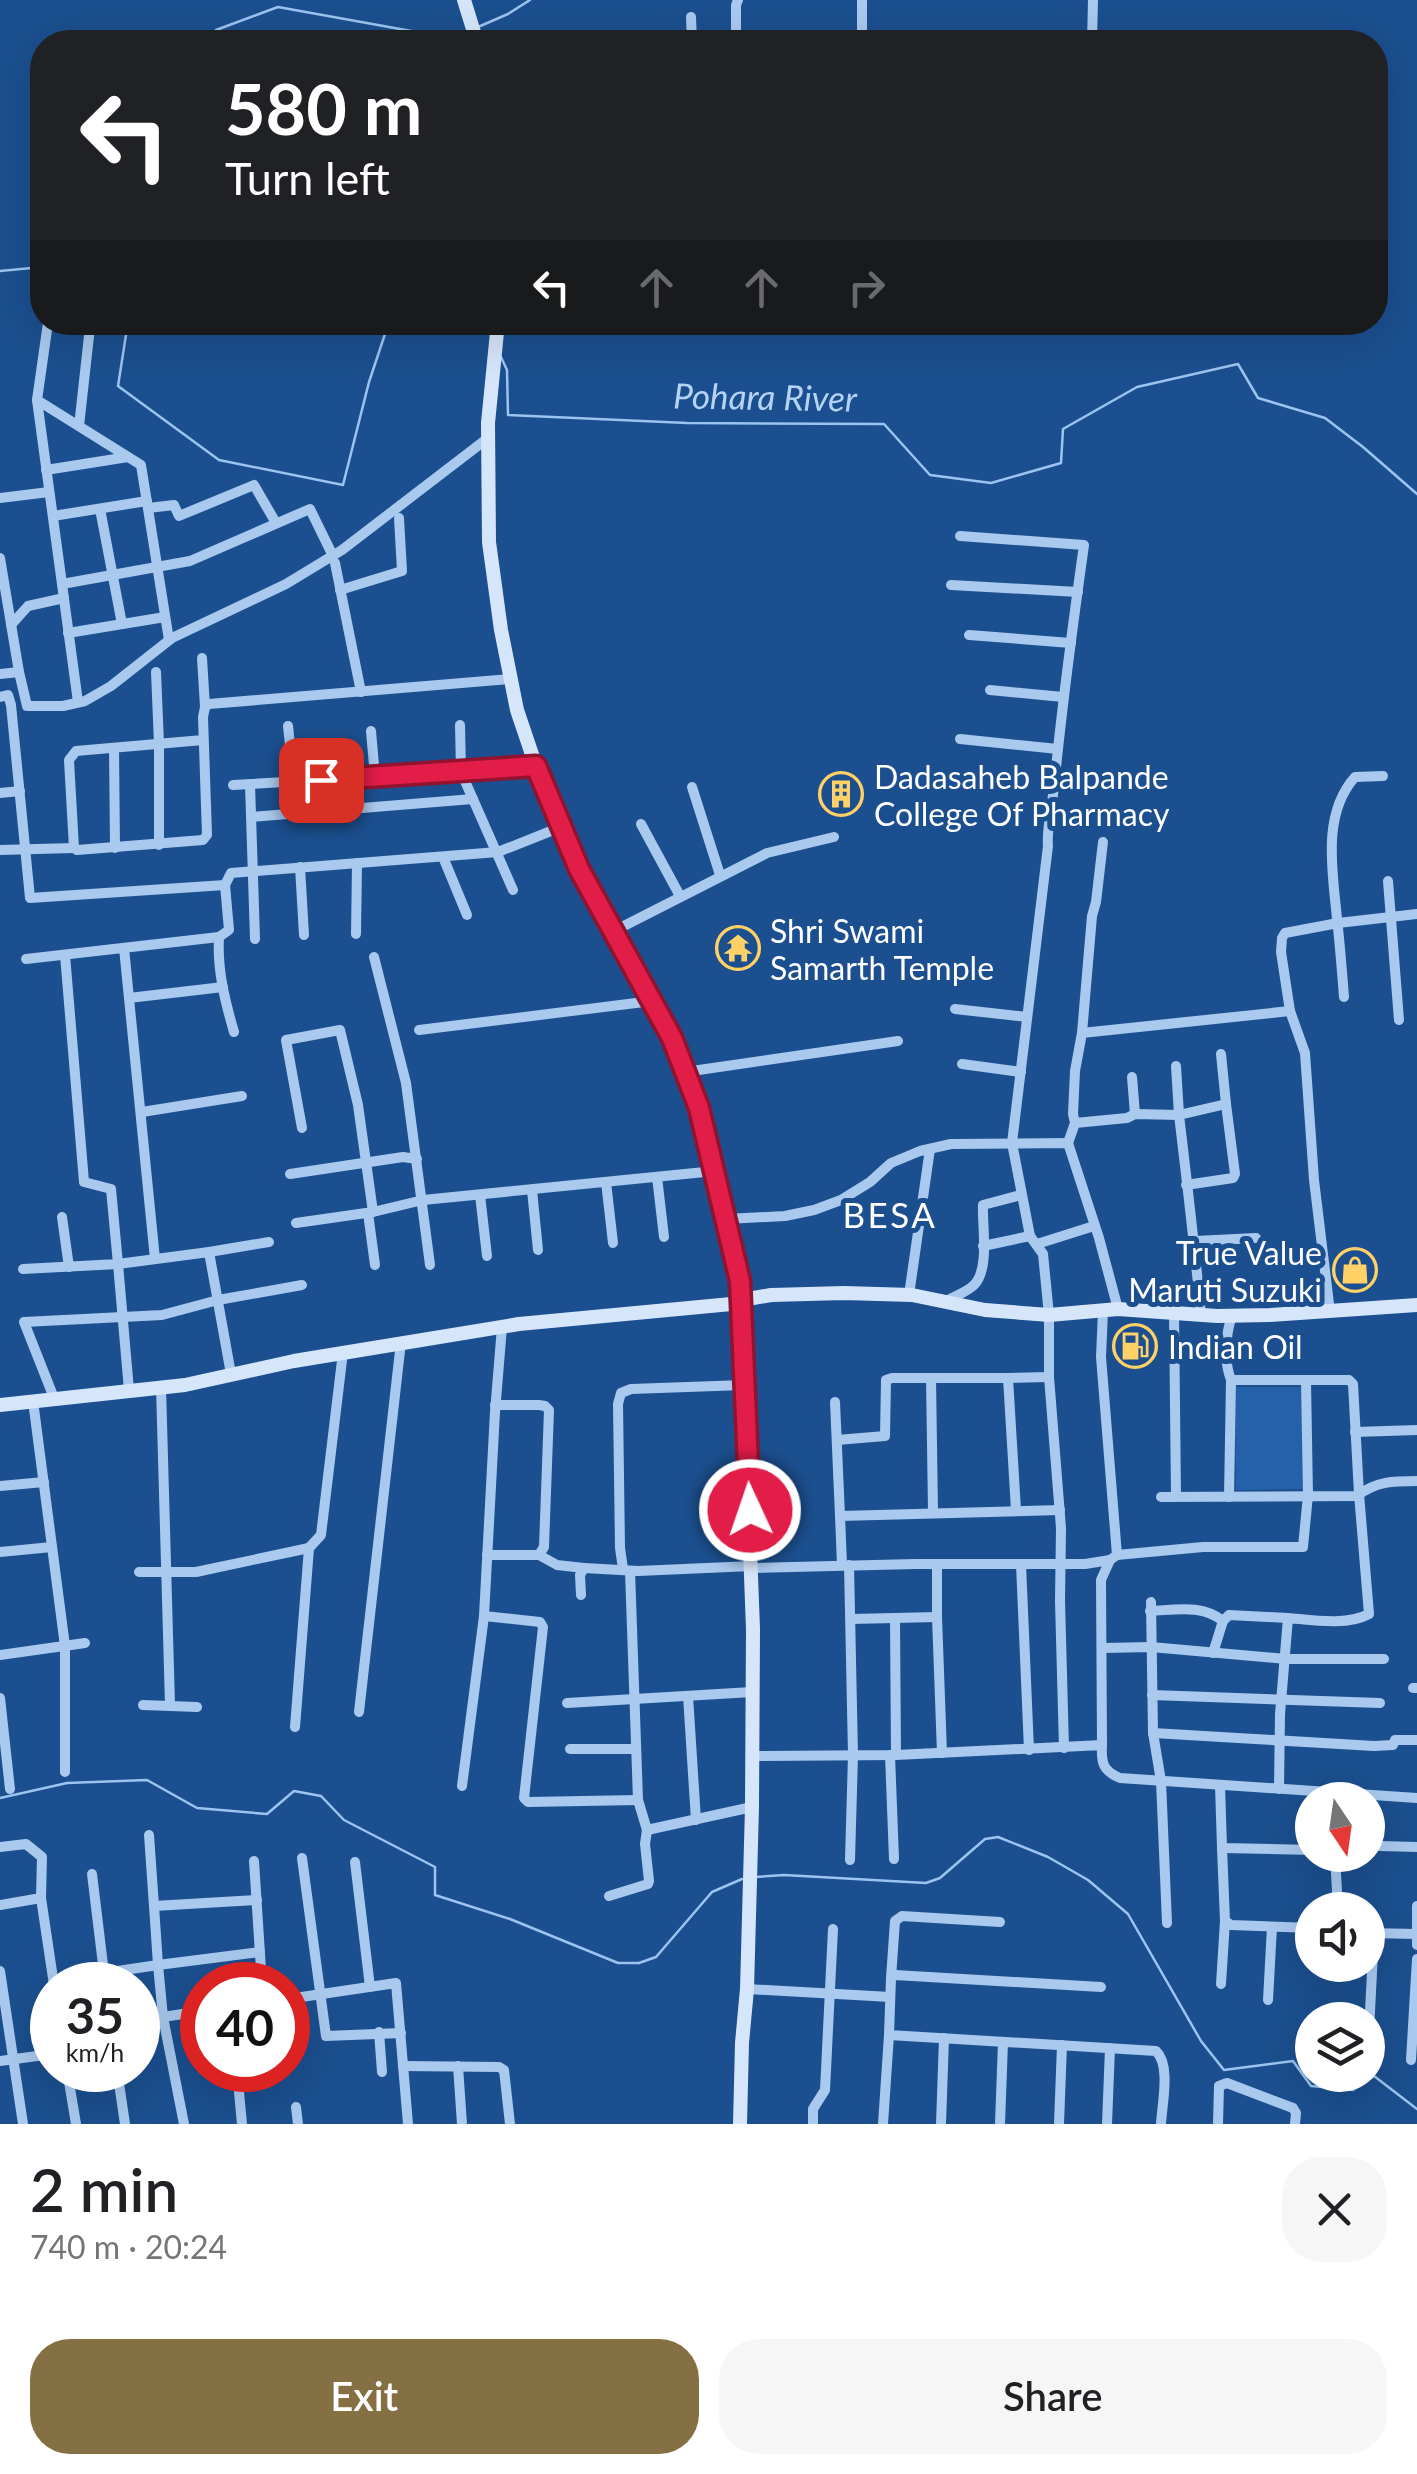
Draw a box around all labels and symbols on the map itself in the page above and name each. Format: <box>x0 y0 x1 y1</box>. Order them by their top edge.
water label: Pohara River <box>673 373 858 419</box>
pin <box>279 738 364 823</box>
place label: Dadasaheb Balpande College Of Pharmacy <box>874 757 1170 833</box>
building icon: Dadasaheb Balpande College Of Pharmacy <box>818 771 864 817</box>
place label: Shri Swami Samarth Temple <box>770 911 994 987</box>
temple icon: Shri Swami Samarth Temple <box>715 925 761 971</box>
district label: BESA <box>842 1193 938 1235</box>
place label: True Value Maruti Suzuki <box>1128 1233 1322 1309</box>
shop icon: True Value Maruti Suzuki <box>1332 1247 1378 1293</box>
fuel station icon: Indian Oil <box>1112 1323 1158 1369</box>
place label: Indian Oil <box>1168 1327 1303 1366</box>
position arrow <box>698 1458 802 1562</box>
north arrow <box>1295 1782 1385 1872</box>
speed limit sign: 40 <box>180 1962 310 2092</box>

